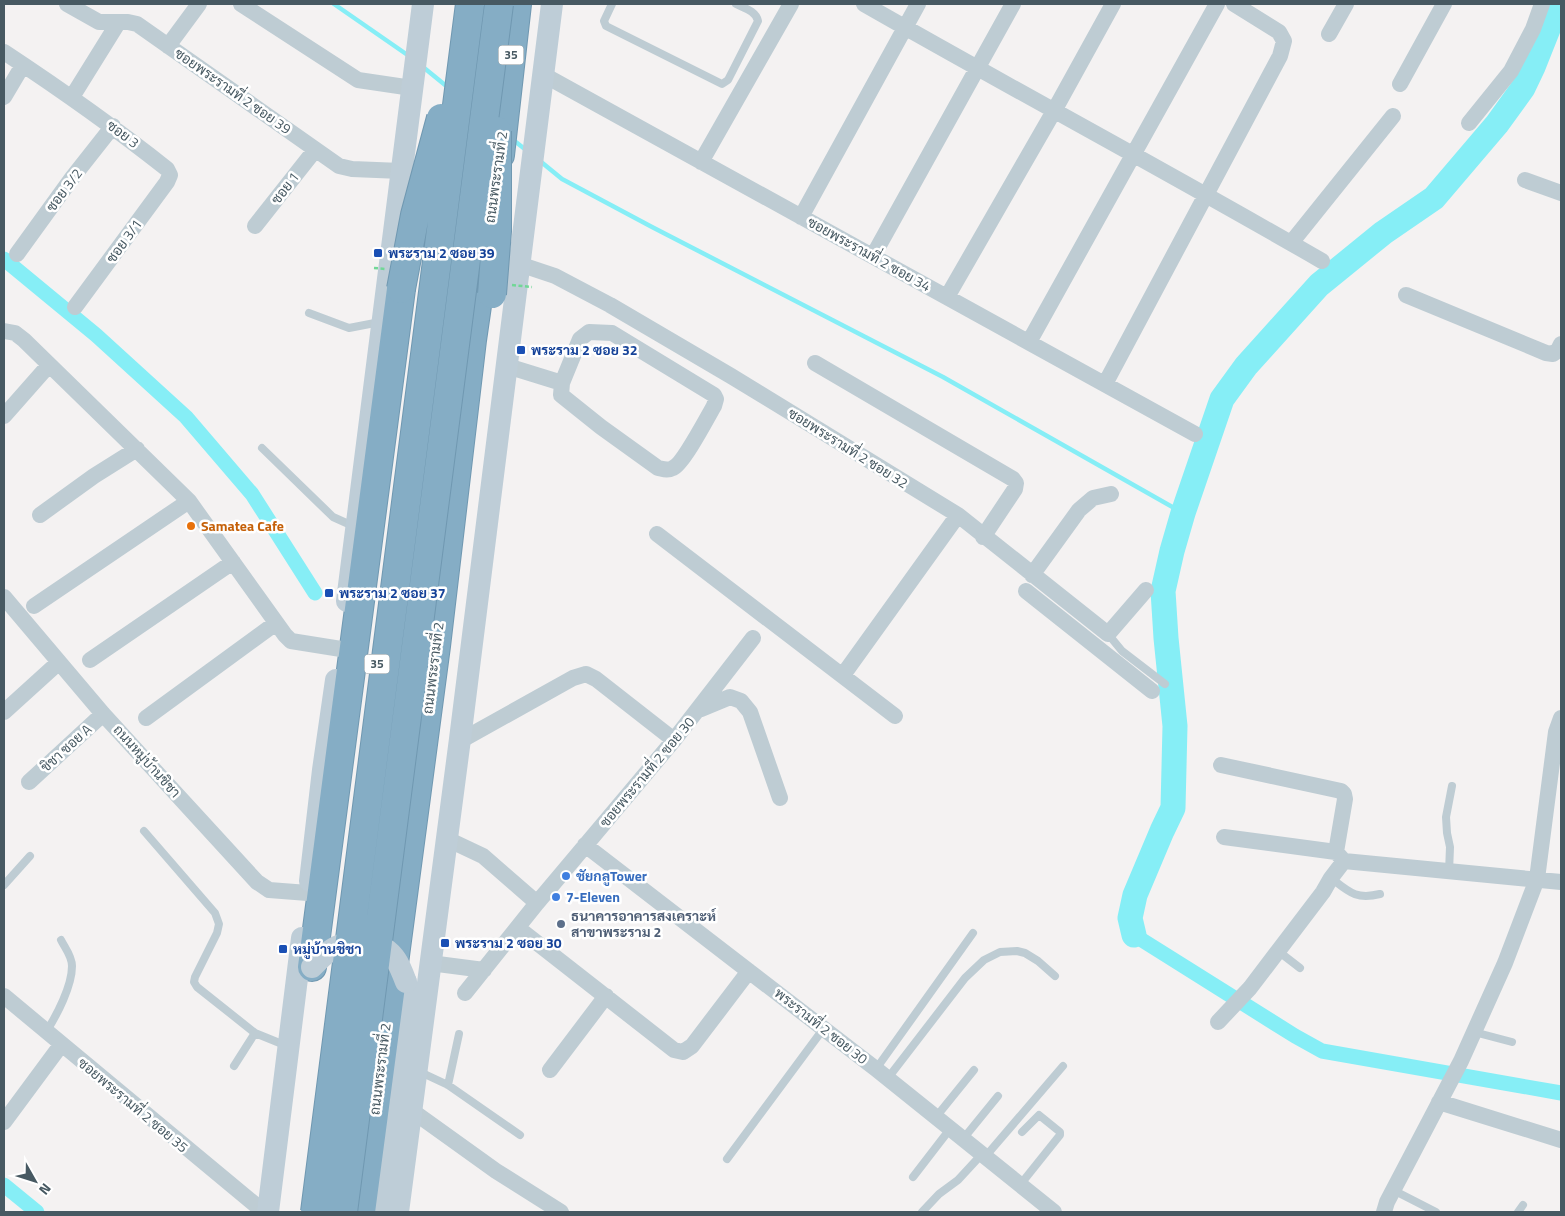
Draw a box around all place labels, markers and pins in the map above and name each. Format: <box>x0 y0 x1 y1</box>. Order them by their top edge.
place label: พระราม 2 ซอย 39 <box>388 242 495 263</box>
marker: พระราม 2 ซอย 39 <box>372 247 384 259</box>
place label: พระราม 2 ซอย 32 <box>531 339 638 360</box>
marker: พระราม 2 ซอย 32 <box>515 344 527 356</box>
place label: Samatea Cafe <box>201 515 284 536</box>
marker: Samatea Cafe <box>185 520 197 532</box>
place label: พระราม 2 ซอย 37 <box>339 582 446 603</box>
marker: พระราม 2 ซอย 37 <box>323 587 335 599</box>
place label: ชัยกลูTower <box>576 865 647 887</box>
marker: ชัยกลูTower <box>560 870 572 882</box>
place label: 7-Eleven <box>566 886 620 907</box>
marker: 7-Eleven <box>550 891 562 903</box>
place label: ธนาคารอาคารสงเคราะห์ สาขาพระราม 2 <box>571 905 717 942</box>
marker: ธนาคารอาคารสงเคราะห์ สาขาพระราม 2 <box>555 918 567 930</box>
place label: พระราม 2 ซอย 30 <box>455 932 562 953</box>
marker: พระราม 2 ซอย 30 <box>439 937 451 949</box>
place label: หมู่บ้านชิชา <box>293 938 362 960</box>
marker: หมู่บ้านชิชา <box>277 943 289 955</box>

